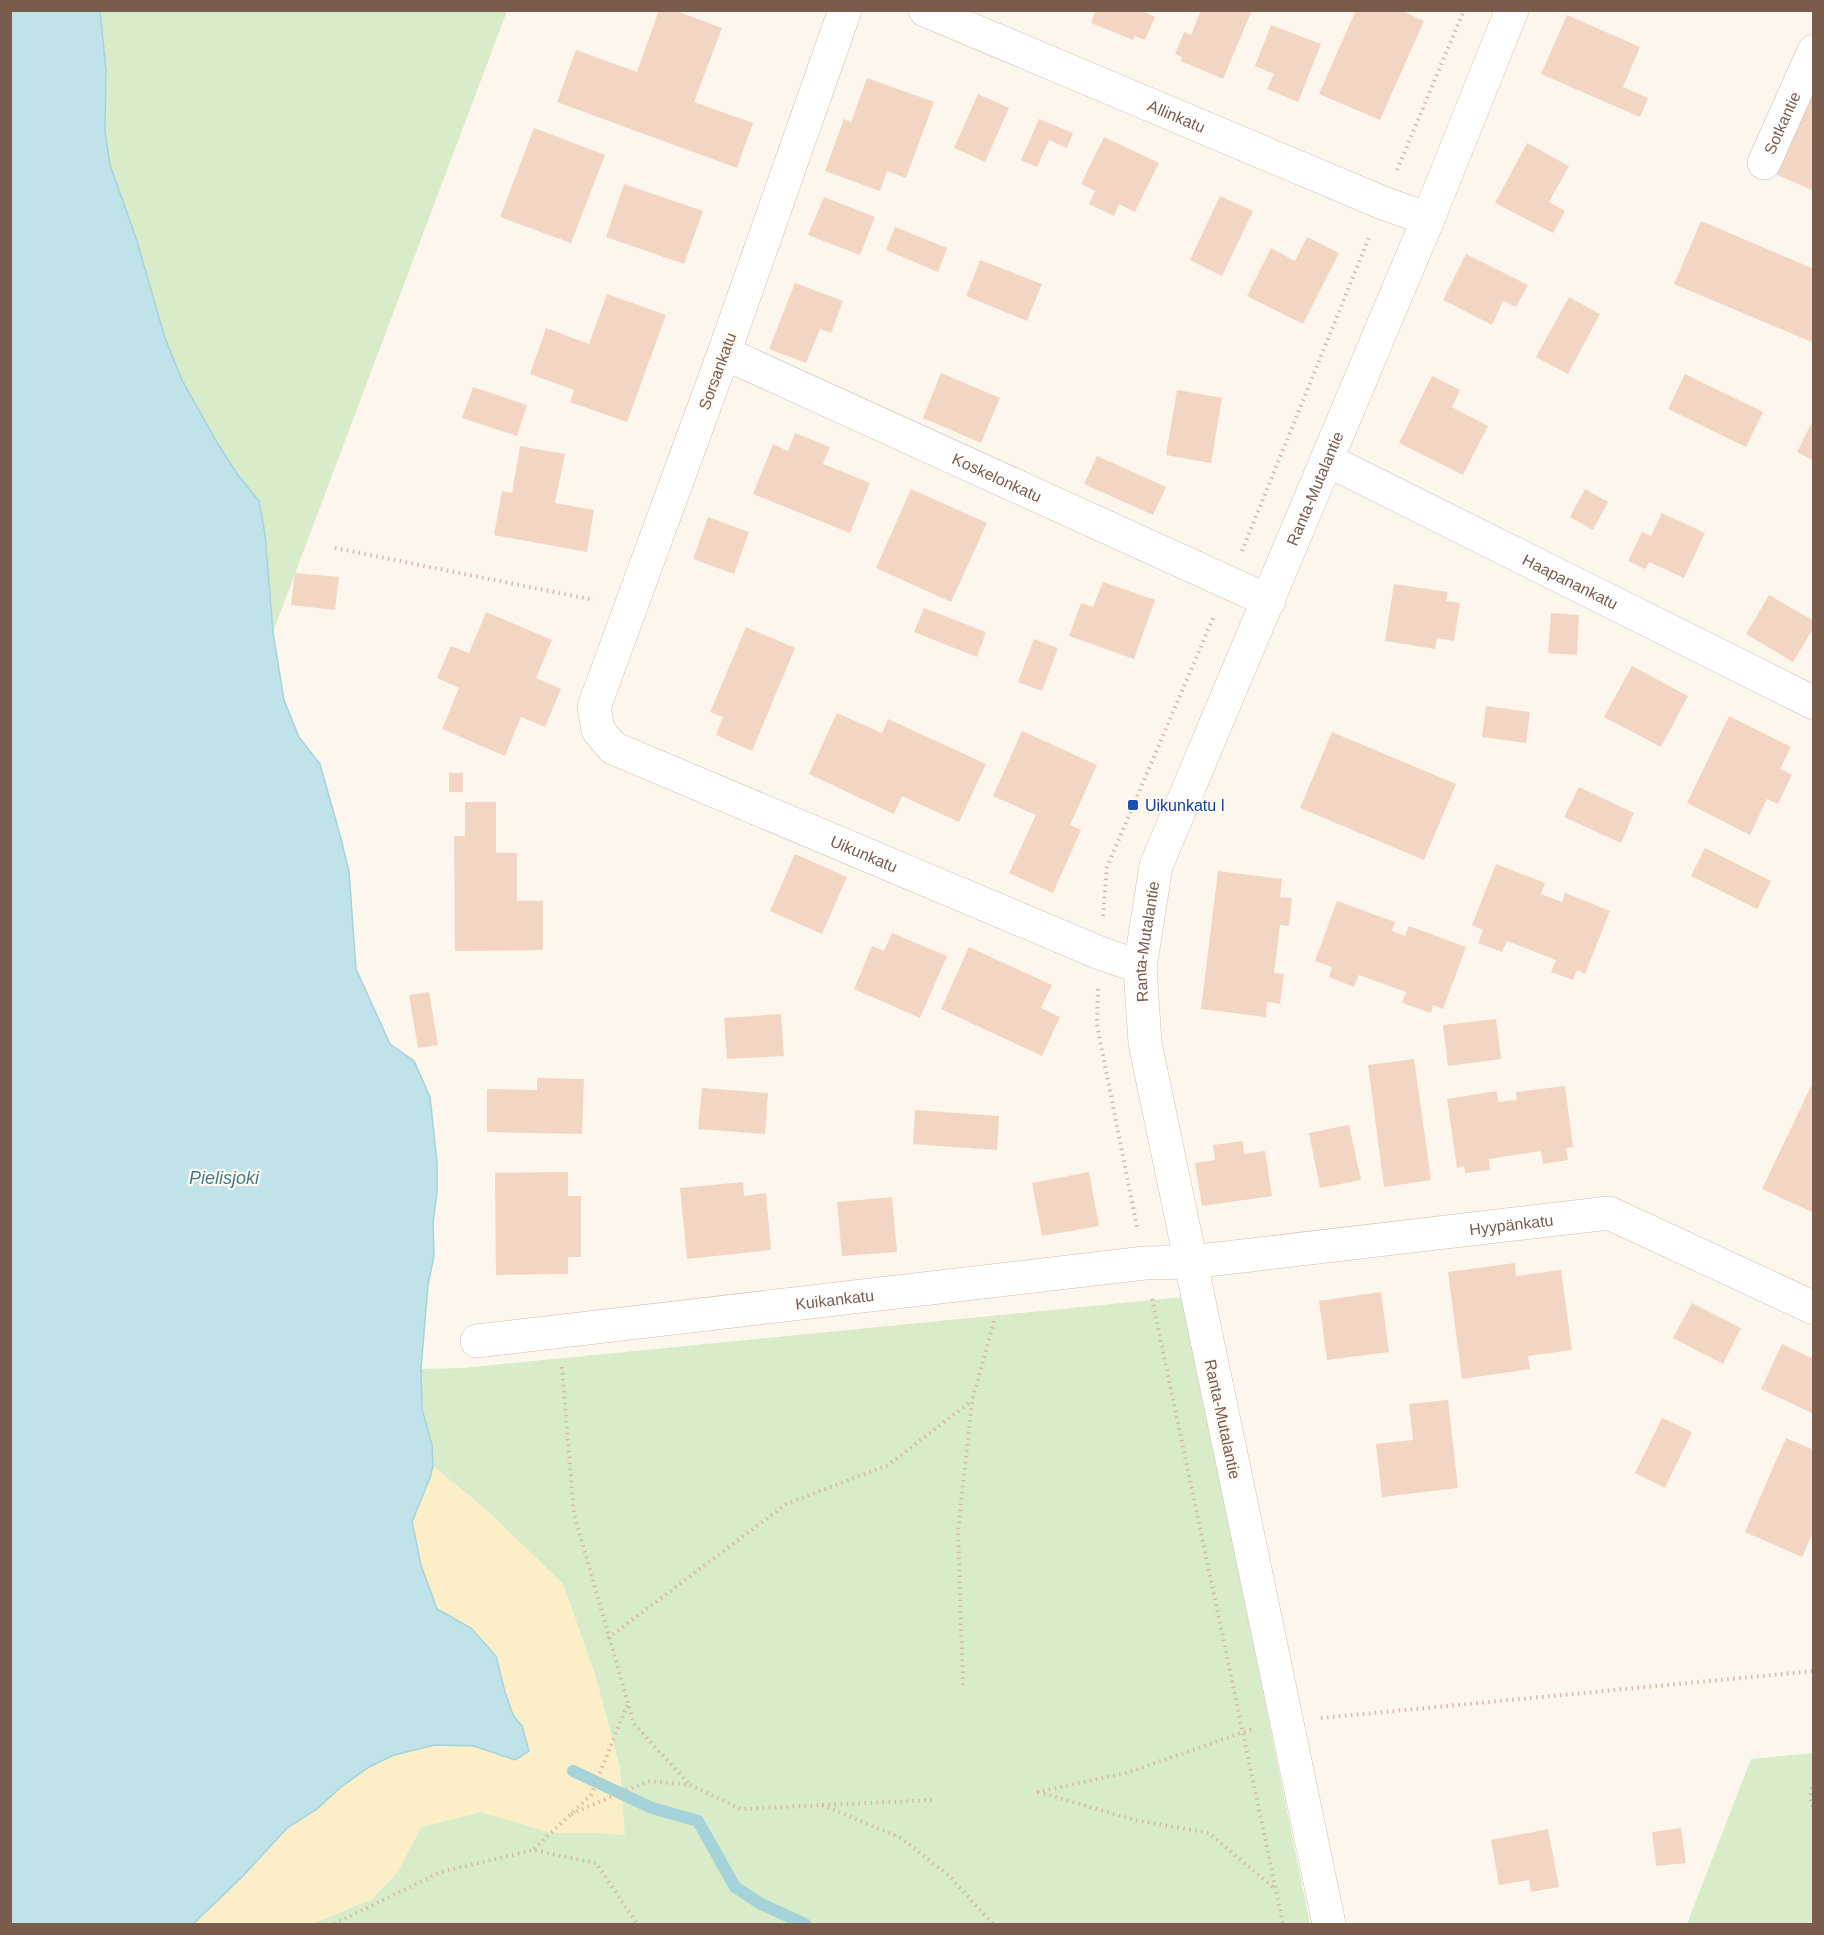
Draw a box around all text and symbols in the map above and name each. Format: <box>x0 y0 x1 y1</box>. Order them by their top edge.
street label: Sotkantie <box>1761 89 1804 157</box>
street label: Allinkatu <box>1145 97 1208 136</box>
street label: Sorsankatu <box>696 330 739 412</box>
street label: Ranta-Mutalantie <box>1284 429 1347 548</box>
street label: Koskelonkatu <box>950 450 1044 505</box>
street label: Haapanankatu <box>1520 551 1621 613</box>
place label: Uikunkatu I <box>1145 797 1225 814</box>
marker: Uikunkatu I <box>1126 798 1140 812</box>
street label: Uikunkatu <box>828 832 900 876</box>
street label: Ranta-Mutalantie <box>1132 880 1162 1003</box>
water label: Pielisjoki <box>189 1168 260 1188</box>
street label: Hyypänkatu <box>1468 1212 1554 1238</box>
street label: Kuikankatu <box>794 1287 875 1313</box>
street label: Ranta-Mutalantie <box>1202 1358 1244 1481</box>

